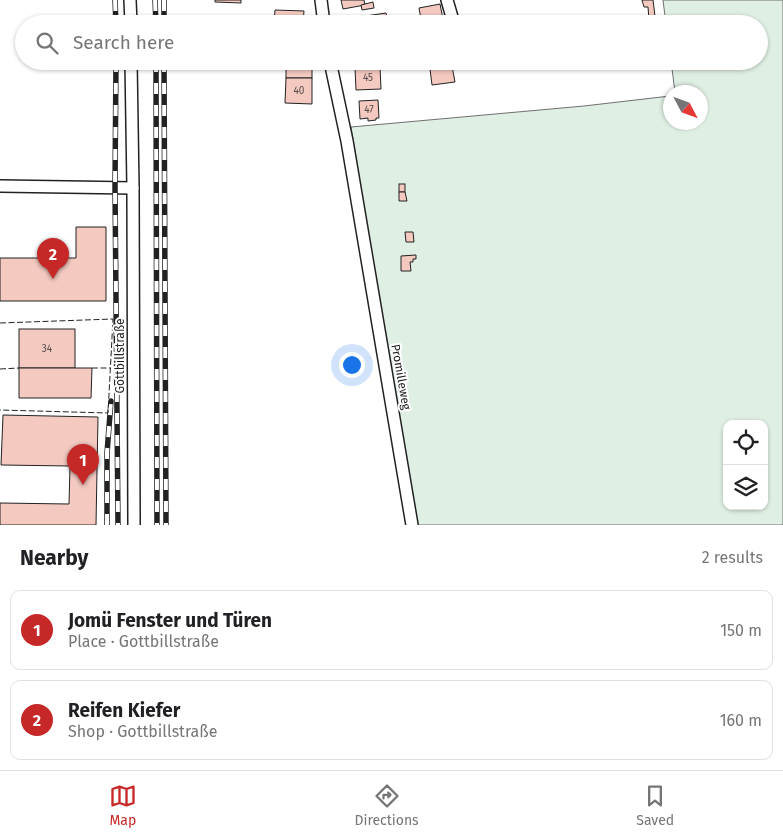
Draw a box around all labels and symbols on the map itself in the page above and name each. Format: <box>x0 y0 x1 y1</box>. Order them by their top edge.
house number: 45 <box>363 72 373 84</box>
house number: 40 <box>294 85 305 97</box>
north arrow <box>663 85 708 130</box>
house number: 47 <box>364 104 374 116</box>
pin: 2 <box>37 238 69 279</box>
street label: Gottbillstraße <box>113 318 127 394</box>
house number: 34 <box>42 343 53 355</box>
street label: Promilleweg <box>388 343 414 412</box>
your location <box>339 352 365 378</box>
pin: 1 <box>67 444 99 485</box>

